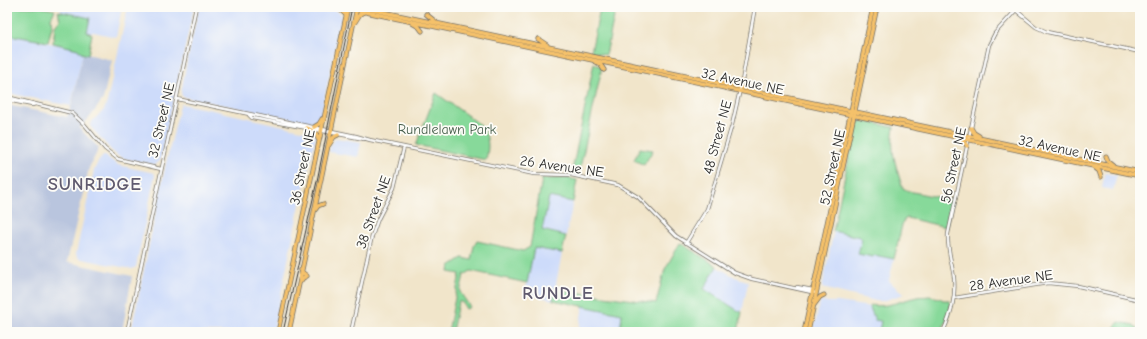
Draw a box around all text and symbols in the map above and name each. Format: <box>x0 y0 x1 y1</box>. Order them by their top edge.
street label: 32 Avenue NE <box>700 64 786 99</box>
street label: 32 Street NE <box>145 81 178 159</box>
street label: 48 Street NE <box>699 98 736 176</box>
park label: Rundlelawn Park <box>398 121 497 138</box>
street label: 56 Street NE <box>937 126 970 205</box>
street label: 36 Street NE <box>286 128 319 206</box>
street label: 52 Street NE <box>816 128 849 207</box>
street label: 32 Avenue NE <box>1017 131 1103 166</box>
street label: 26 Avenue NE <box>519 152 605 181</box>
street label: 38 Street NE <box>352 173 395 251</box>
district label: SUNRIDGE <box>48 174 142 195</box>
street label: 28 Avenue NE <box>968 266 1054 295</box>
district label: RUNDLE <box>522 283 594 304</box>

